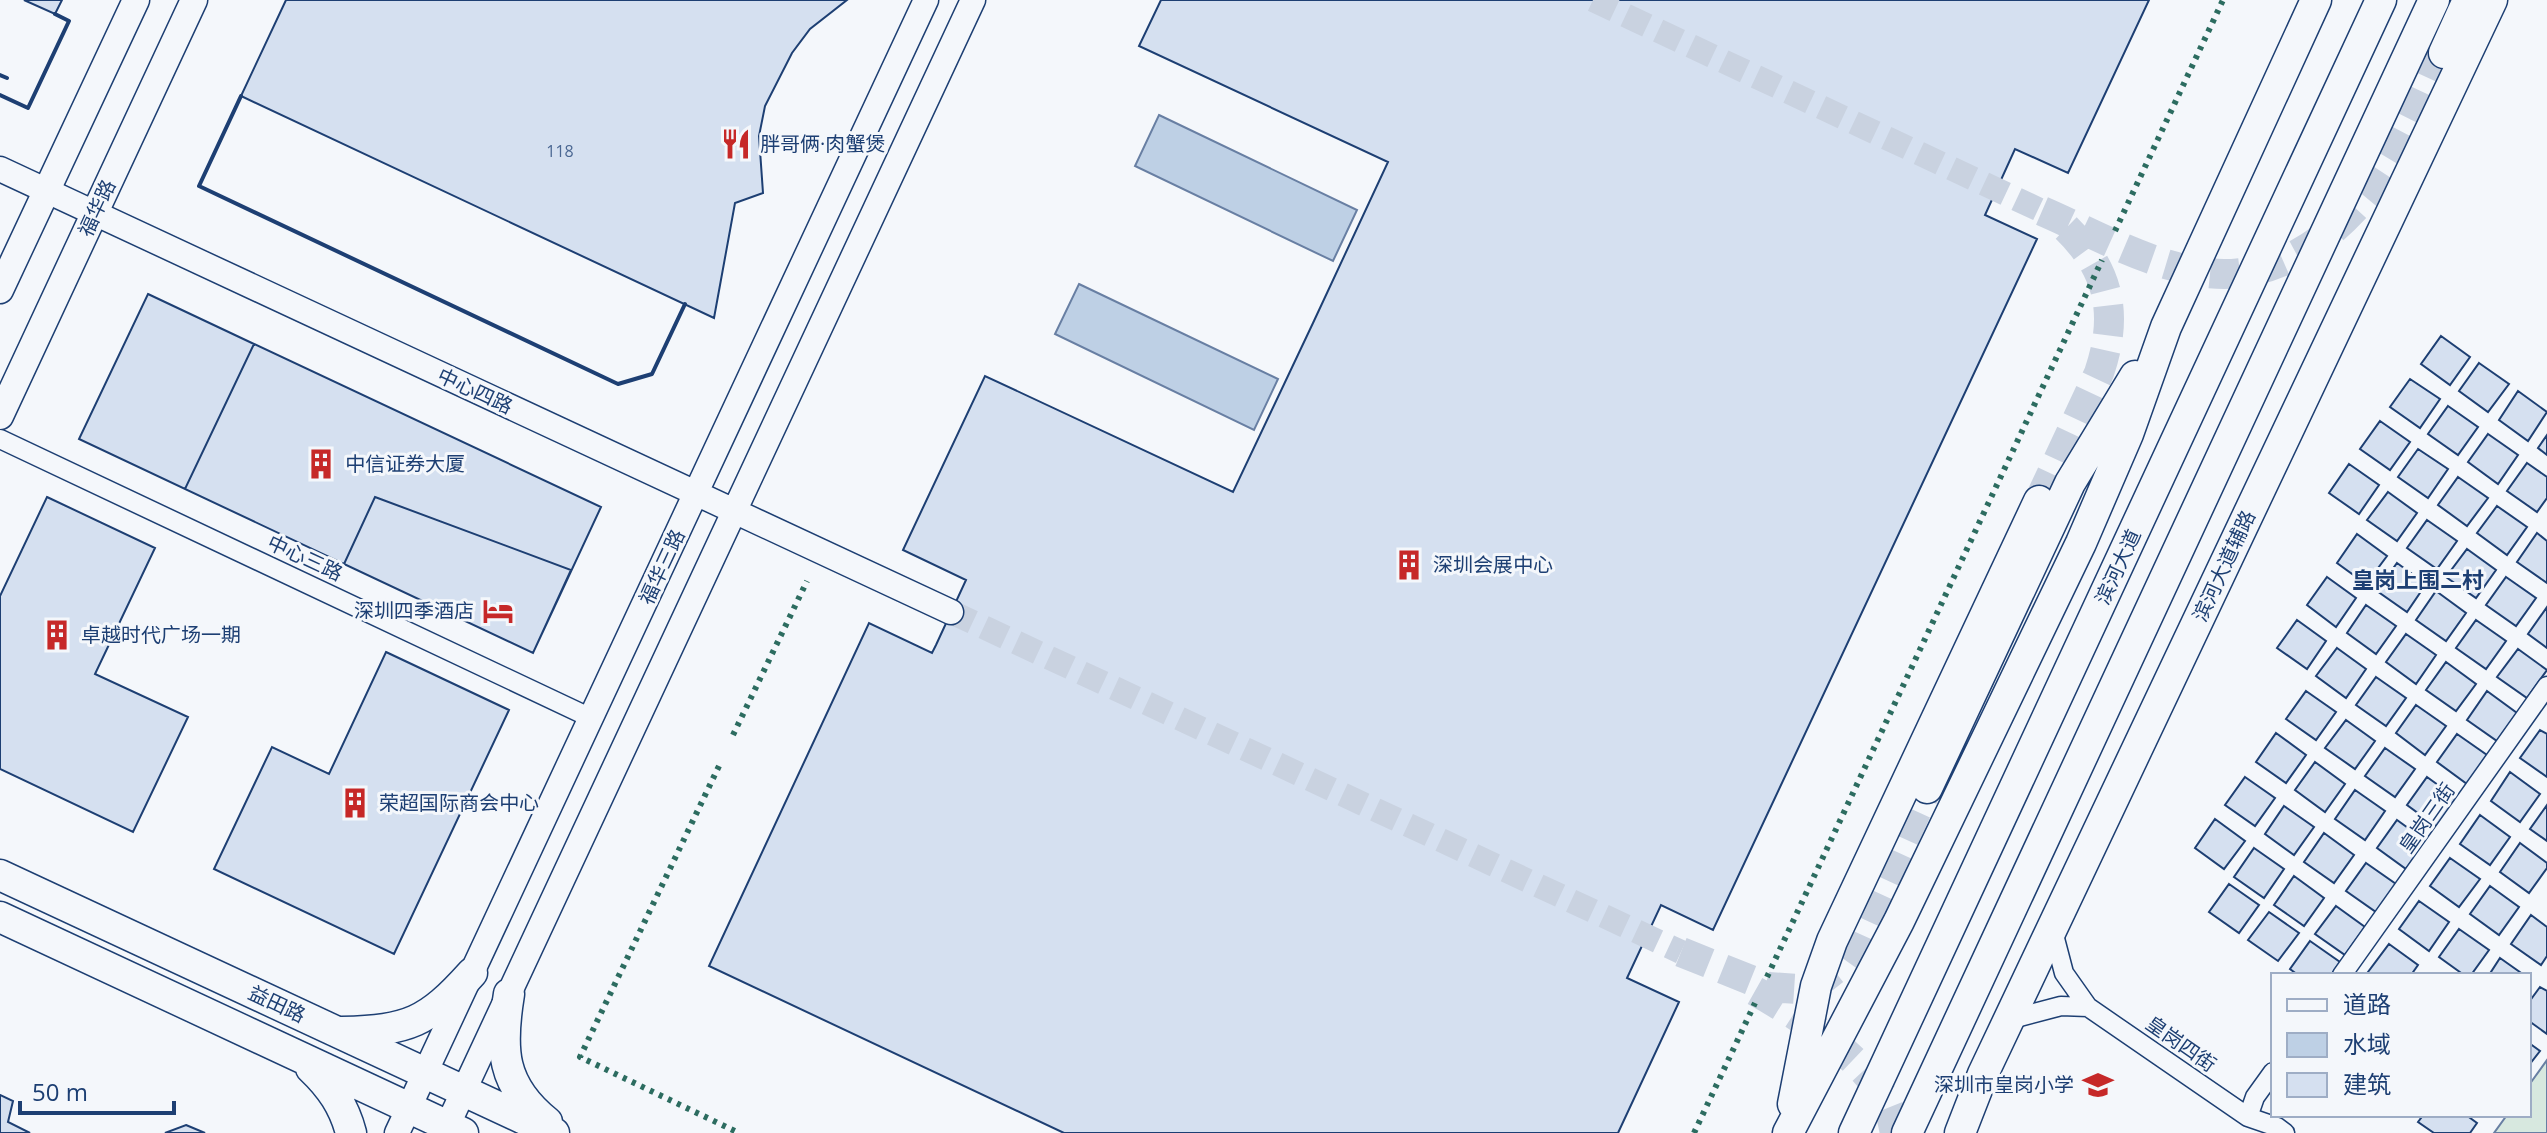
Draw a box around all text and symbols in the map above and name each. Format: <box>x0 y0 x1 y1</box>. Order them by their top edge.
restaurant icon: 胖哥俩·肉蟹煲 <box>719 127 753 161</box>
place label: 胖哥俩·肉蟹煲 <box>760 130 885 157</box>
house number: 118 <box>546 140 574 162</box>
street label: 福华路 <box>72 175 121 241</box>
street label: 中心四路 <box>433 361 517 420</box>
building icon: 中信证券大厦 <box>304 447 338 481</box>
place label: 中信证券大厦 <box>345 450 465 477</box>
street label: 滨河大道辅路 <box>2186 506 2261 626</box>
street label: 福华三路 <box>632 525 691 609</box>
street label: 滨河大道 <box>2088 525 2147 609</box>
street label: 中心三路 <box>263 528 347 587</box>
building icon: 深圳会展中心 <box>1392 548 1426 582</box>
place label: 深圳会展中心 <box>1433 551 1553 578</box>
district label: 皇岗上围二村 <box>2352 564 2484 594</box>
hotel icon: 深圳四季酒店 <box>481 594 515 628</box>
place label: 深圳四季酒店 <box>354 597 474 624</box>
building icon: 卓越时代广场一期 <box>40 618 74 652</box>
place label: 卓越时代广场一期 <box>81 621 241 648</box>
street label: 皇岗三街 <box>2393 777 2461 858</box>
building icon: 荣超国际商会中心 <box>338 786 372 820</box>
place label: 荣超国际商会中心 <box>379 789 539 816</box>
legend <box>2271 973 2531 1117</box>
street label: 益田路 <box>244 979 310 1028</box>
text: 道路 <box>2343 987 2391 1020</box>
street label: 皇岗四街 <box>2141 1010 2222 1078</box>
text: 水域 <box>2343 1027 2391 1060</box>
scale bar <box>20 1065 174 1115</box>
text: 建筑 <box>2343 1067 2391 1100</box>
school or university icon: 深圳市皇岗小学 <box>2081 1068 2115 1102</box>
place label: 深圳市皇岗小学 <box>1934 1071 2074 1098</box>
text: 50 m <box>32 1075 88 1108</box>

